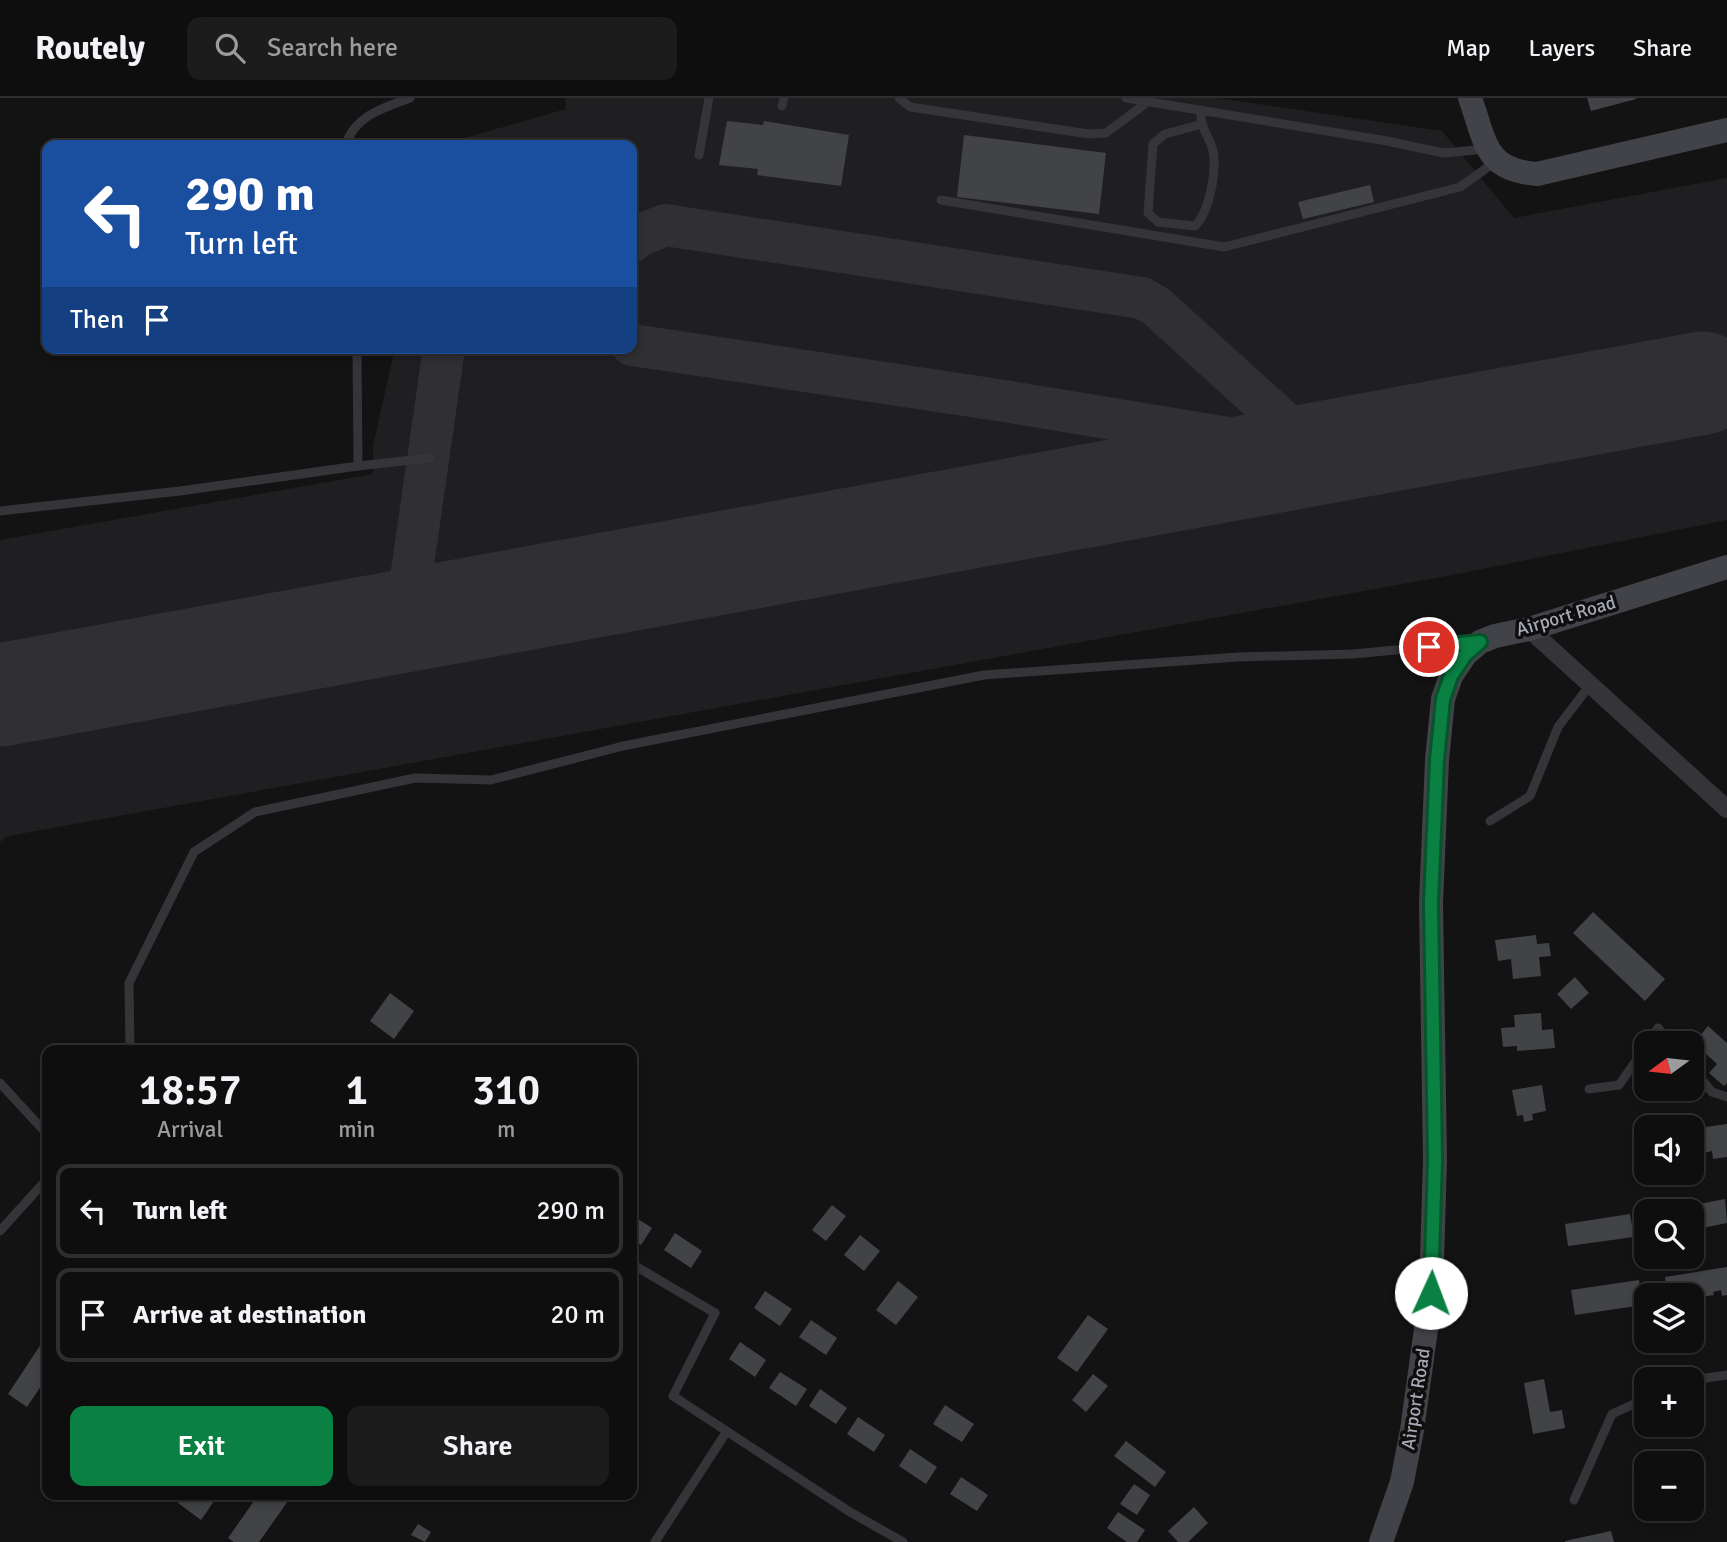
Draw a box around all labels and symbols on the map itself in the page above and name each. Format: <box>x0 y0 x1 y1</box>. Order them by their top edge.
street label: Airport Road <box>1513 590 1619 642</box>
pin <box>1399 617 1459 677</box>
north arrow <box>1634 1031 1704 1101</box>
position arrow <box>1394 1256 1468 1330</box>
street label: Airport Road <box>1396 1346 1436 1452</box>

